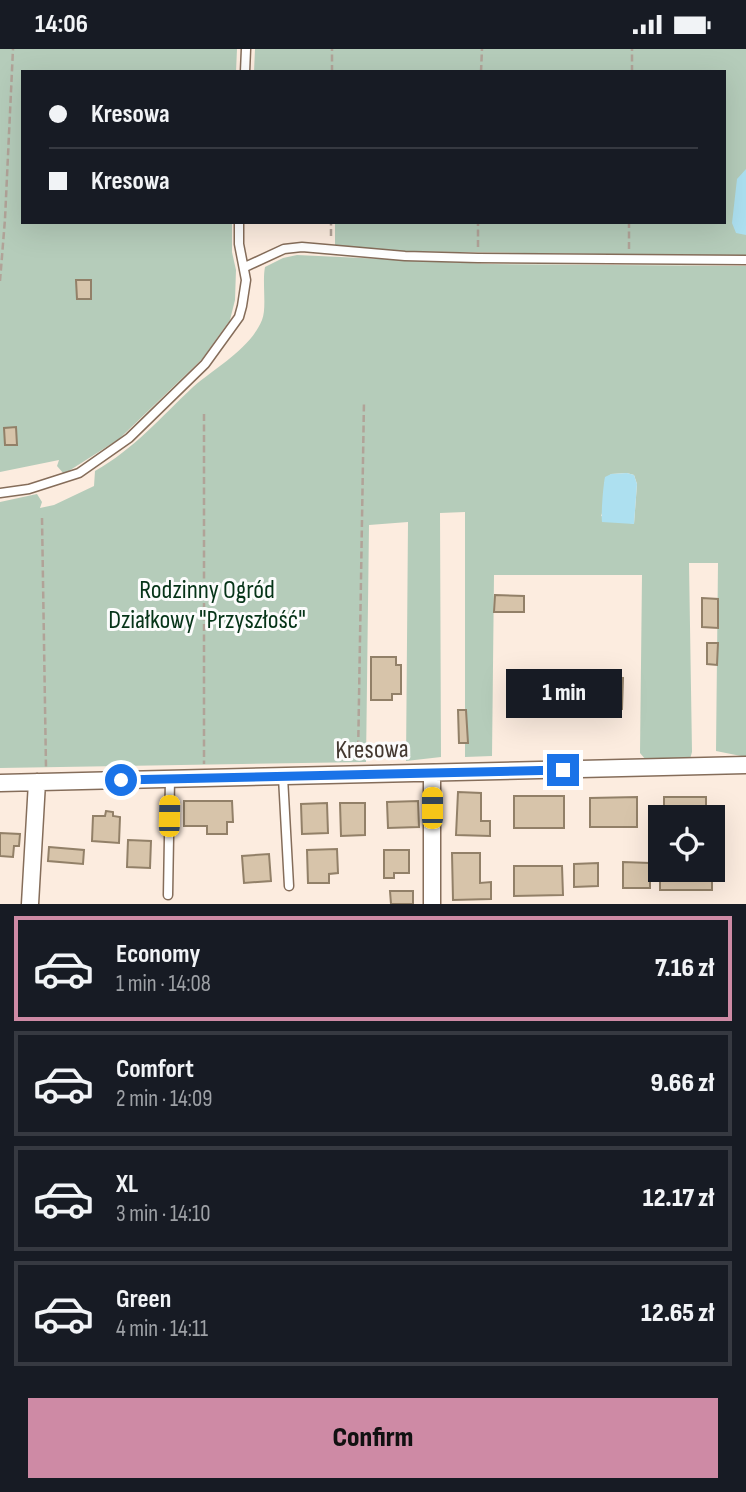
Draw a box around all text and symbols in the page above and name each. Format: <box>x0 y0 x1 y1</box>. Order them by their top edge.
text: 14:06 <box>35 9 88 40</box>
text: Kresowa <box>91 99 170 130</box>
text: Kresowa <box>91 166 170 197</box>
park label: Rodzinny Ogród Działkowy "Przyszłość" <box>108 575 306 636</box>
callout: 1 min <box>505 669 621 717</box>
text: 1 min <box>542 679 586 707</box>
street label: Kresowa <box>335 734 409 766</box>
route end <box>547 754 579 786</box>
route start <box>105 764 137 796</box>
car <box>422 787 443 829</box>
car <box>159 795 180 837</box>
map controls <box>648 805 725 882</box>
button: locate <box>648 805 725 882</box>
icon: car <box>32 937 95 1000</box>
text: Economy <box>116 939 200 970</box>
text: 7.16 zł <box>655 953 714 984</box>
text: 1 min · 14:08 <box>116 970 211 998</box>
icon: car <box>32 1052 95 1115</box>
text: Comfort <box>116 1054 194 1085</box>
text: 9.66 zł <box>651 1068 714 1099</box>
text: 2 min · 14:09 <box>116 1085 212 1113</box>
icon: car <box>32 1167 95 1230</box>
text: XL <box>116 1169 138 1200</box>
text: 12.17 zł <box>643 1183 714 1214</box>
text: 3 min · 14:10 <box>116 1200 210 1228</box>
icon: car <box>32 1282 95 1345</box>
text: Green <box>116 1284 171 1315</box>
text: 12.65 zł <box>641 1298 714 1329</box>
text: 4 min · 14:11 <box>116 1315 208 1343</box>
button: Confirm <box>28 1398 718 1478</box>

